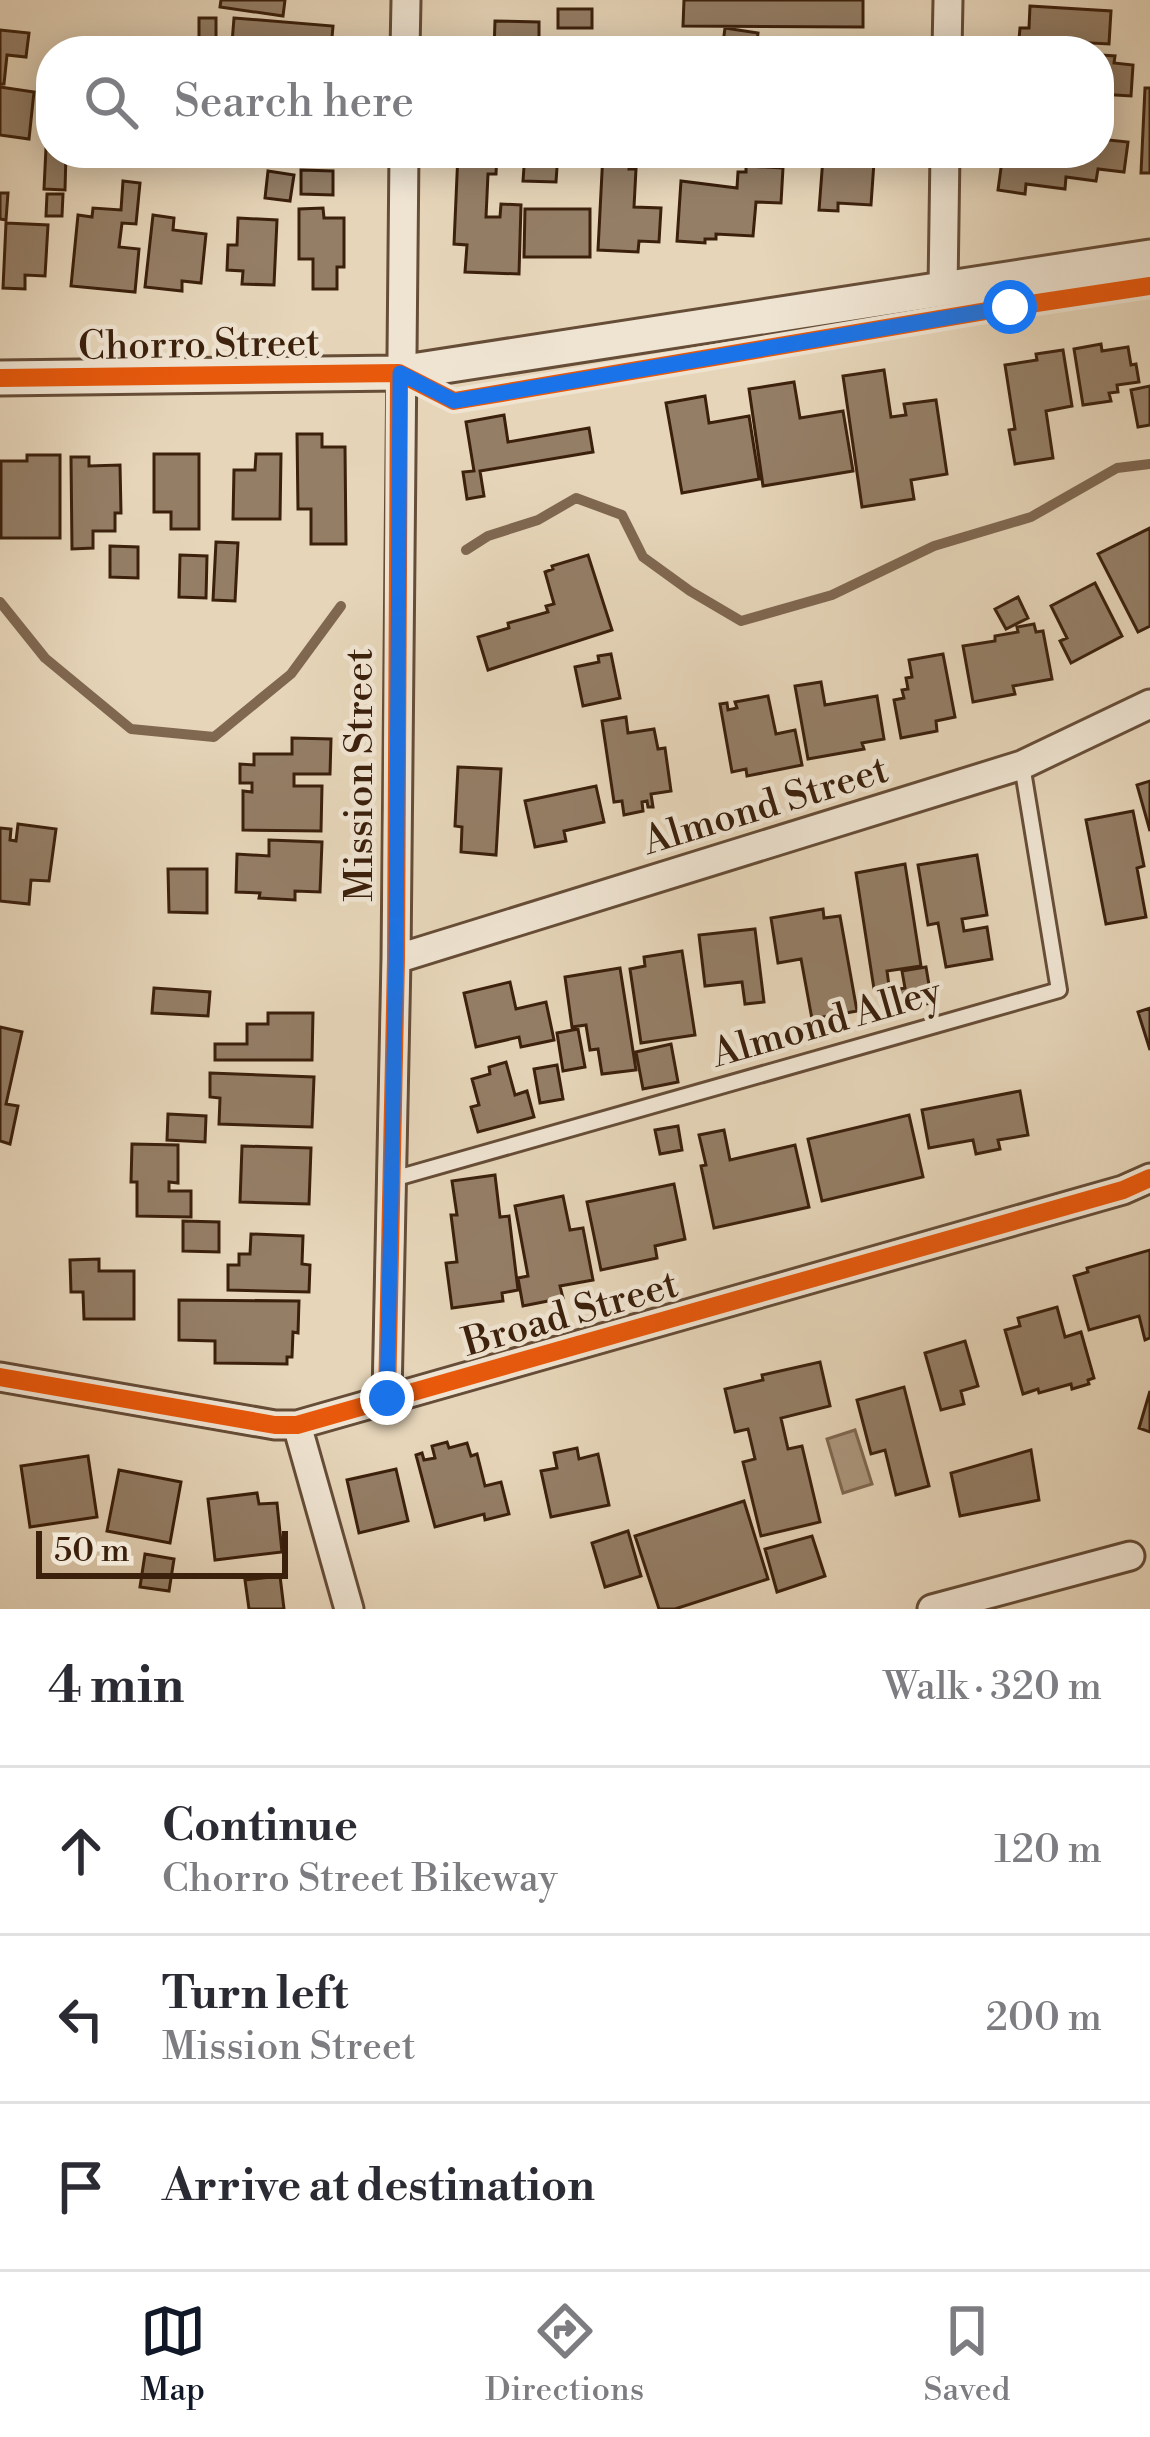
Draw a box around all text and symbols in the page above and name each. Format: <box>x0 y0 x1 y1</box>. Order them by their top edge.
search box <box>36 36 1114 168</box>
icon: search <box>78 69 144 135</box>
text: Search here <box>174 74 414 131</box>
route start <box>983 280 1037 334</box>
street label: Chorro Street <box>78 319 321 372</box>
street label: Mission Street <box>336 648 385 902</box>
street label: Almond Street <box>636 746 894 867</box>
street label: Almond Alley <box>705 967 948 1080</box>
street label: Broad Street <box>456 1260 684 1369</box>
route end <box>360 1371 414 1425</box>
scale bar <box>36 1525 288 1578</box>
text: 50 m <box>54 1531 130 1572</box>
text: 4 min <box>48 1655 184 1719</box>
text: Walk · 320 m <box>883 1663 1102 1712</box>
text: Continue <box>162 1798 358 1855</box>
icon: ahead <box>48 1818 114 1884</box>
text: 120 m <box>994 1826 1102 1875</box>
text: Chorro Street Bikeway <box>162 1855 557 1904</box>
text: Turn left <box>162 1966 348 2023</box>
icon: left <box>48 1986 114 2052</box>
text: 200 m <box>986 1994 1102 2043</box>
text: Mission Street <box>162 2023 416 2072</box>
icon: arrive <box>48 2154 114 2220</box>
text: Arrive at destination <box>162 2158 595 2215</box>
tab: Map <box>140 2298 206 2411</box>
tab: Directions <box>485 2298 644 2411</box>
tab: Saved <box>924 2298 1010 2411</box>

